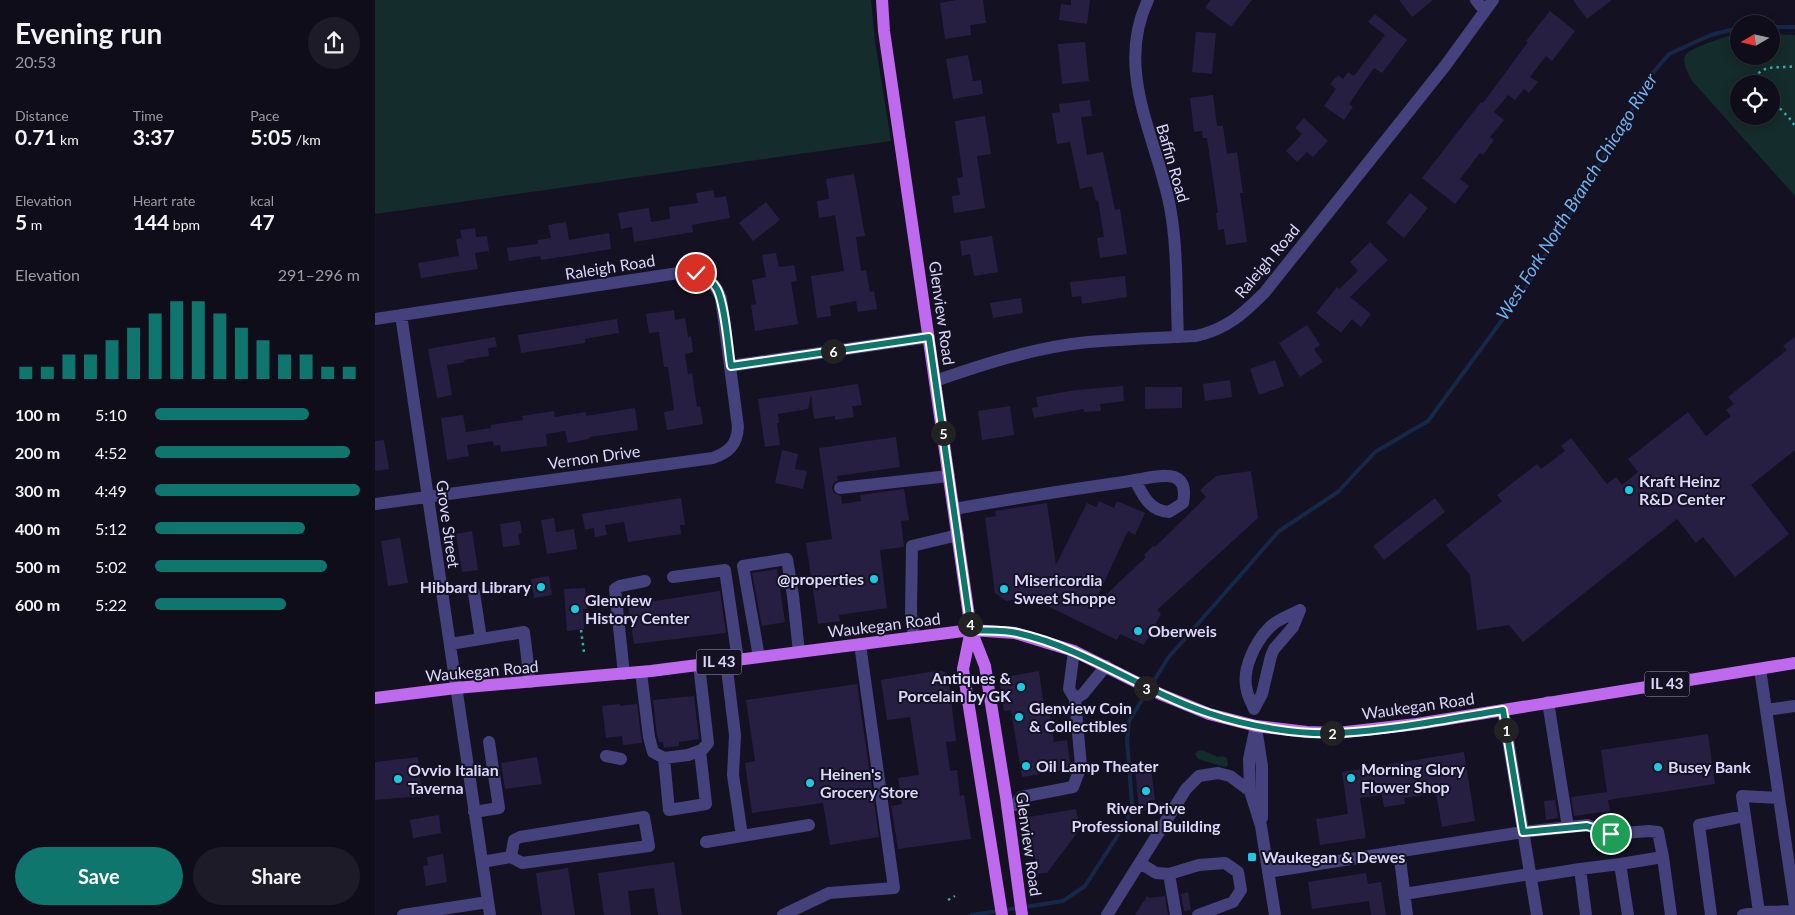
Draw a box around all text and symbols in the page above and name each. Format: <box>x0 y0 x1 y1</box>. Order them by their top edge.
north arrow <box>1730 15 1780 65</box>
map controls <box>1730 15 1780 125</box>
text: Evening run <box>15 16 162 50</box>
button: share <box>308 17 360 69</box>
text: 20:53 <box>15 52 56 71</box>
water label: West Fork North Branch Chicago River <box>1491 68 1662 324</box>
button: locate <box>1730 75 1780 125</box>
text: Distance <box>15 107 69 124</box>
text: Time <box>133 107 163 124</box>
text: Pace <box>250 107 279 124</box>
street label: Baffin Road <box>1153 121 1194 204</box>
text: 0.71 <box>15 124 57 149</box>
text: 3:37 <box>133 124 175 149</box>
text: 5:05 <box>250 124 292 149</box>
text: km <box>57 131 79 148</box>
text: /km <box>292 131 321 148</box>
text: Elevation <box>15 192 72 209</box>
text: Heart rate <box>133 192 195 209</box>
text: kcal <box>250 192 274 209</box>
text: 5 <box>15 209 27 234</box>
text: 144 <box>133 209 169 234</box>
text: 47 <box>250 209 275 234</box>
text: m <box>27 216 42 233</box>
text: bpm <box>169 216 200 233</box>
street label: Raleigh Road <box>1230 220 1303 302</box>
street label: Raleigh Road <box>564 250 656 283</box>
pin <box>675 252 717 294</box>
icon: check <box>682 259 710 287</box>
street label: Glenview Road <box>926 260 959 366</box>
text: Elevation <box>15 265 80 284</box>
text: 291–296 m <box>278 265 360 284</box>
pin: 6 <box>821 338 845 364</box>
text: 6 <box>829 343 838 360</box>
text: 100 m <box>15 405 60 424</box>
text: 5:10 <box>95 405 127 424</box>
pin: 5 <box>931 420 955 446</box>
text: 5 <box>939 425 948 442</box>
street label: Vernon Drive <box>547 441 641 472</box>
text: 200 m <box>15 443 60 462</box>
text: 4:52 <box>95 443 127 462</box>
place label: Kraft Heinz R&D Center <box>1639 471 1725 508</box>
street label: Grove Street <box>433 479 464 569</box>
text: 300 m <box>15 481 60 500</box>
text: 4:49 <box>95 481 127 500</box>
marker: Kraft Heinz R&D Center <box>1623 484 1635 496</box>
text: 400 m <box>15 519 60 538</box>
text: 5:12 <box>95 519 127 538</box>
text: 500 m <box>15 557 60 576</box>
text: 5:02 <box>95 557 127 576</box>
place label: @properties <box>777 569 864 588</box>
place label: Misericordia Sweet Shoppe <box>1014 570 1116 607</box>
marker: @properties <box>868 573 880 585</box>
place label: Hibbard Library <box>420 577 532 596</box>
marker: Hibbard Library <box>535 581 547 593</box>
marker: Misericordia Sweet Shoppe <box>998 583 1010 595</box>
place label: Glenview History Center <box>585 590 690 627</box>
text: 600 m <box>15 595 60 614</box>
text: 5:22 <box>95 595 127 614</box>
marker: Glenview History Center <box>569 603 581 615</box>
street label: Waukegan Road <box>826 608 941 641</box>
pin: 4 <box>957 612 983 636</box>
text: 4 <box>966 616 975 633</box>
place label: Oberweis <box>1148 621 1217 640</box>
marker: Oberweis <box>1132 625 1144 637</box>
road number: IL 43 <box>697 650 741 674</box>
street label: Waukegan Road <box>425 656 539 685</box>
place label: Antiques & Porcelain by GK <box>898 668 1012 705</box>
road number: IL 43 <box>1645 672 1689 696</box>
pin: 3 <box>1133 676 1159 700</box>
text: 3 <box>1142 680 1151 697</box>
marker: Antiques & Porcelain by GK <box>1015 681 1027 693</box>
street label: Waukegan Road <box>1360 688 1475 723</box>
place label: Glenview Coin & Collectibles <box>1029 698 1132 735</box>
marker: Glenview Coin & Collectibles <box>1013 711 1025 723</box>
pin: 1 <box>1493 718 1519 742</box>
pin: 2 <box>1319 720 1345 746</box>
text: 1 <box>1502 722 1511 739</box>
text: 2 <box>1328 725 1337 742</box>
place label: Oil Lamp Theater <box>1036 756 1159 775</box>
place label: Busey Bank <box>1668 757 1751 776</box>
place label: Morning Glory Flower Shop <box>1361 759 1465 796</box>
place label: Ovvio Italian Taverna <box>408 760 499 797</box>
marker: Oil Lamp Theater <box>1020 760 1032 772</box>
marker: Busey Bank <box>1652 761 1664 773</box>
place label: Heinen's Grocery Store <box>820 764 919 801</box>
marker: Morning Glory Flower Shop <box>1345 772 1357 784</box>
marker: Ovvio Italian Taverna <box>392 773 404 785</box>
marker: Heinen's Grocery Store <box>804 777 816 789</box>
marker: River Drive Professional Building <box>1140 785 1152 797</box>
street label: Glenview Road <box>1013 791 1046 897</box>
place label: River Drive Professional Building <box>1072 798 1221 835</box>
pin <box>1590 813 1632 855</box>
icon: arrive <box>1597 820 1625 848</box>
button: Save <box>15 847 183 905</box>
button: Share <box>193 847 360 905</box>
place label: Waukegan & Dewes <box>1262 847 1405 866</box>
marker: Waukegan & Dewes <box>1246 851 1258 863</box>

